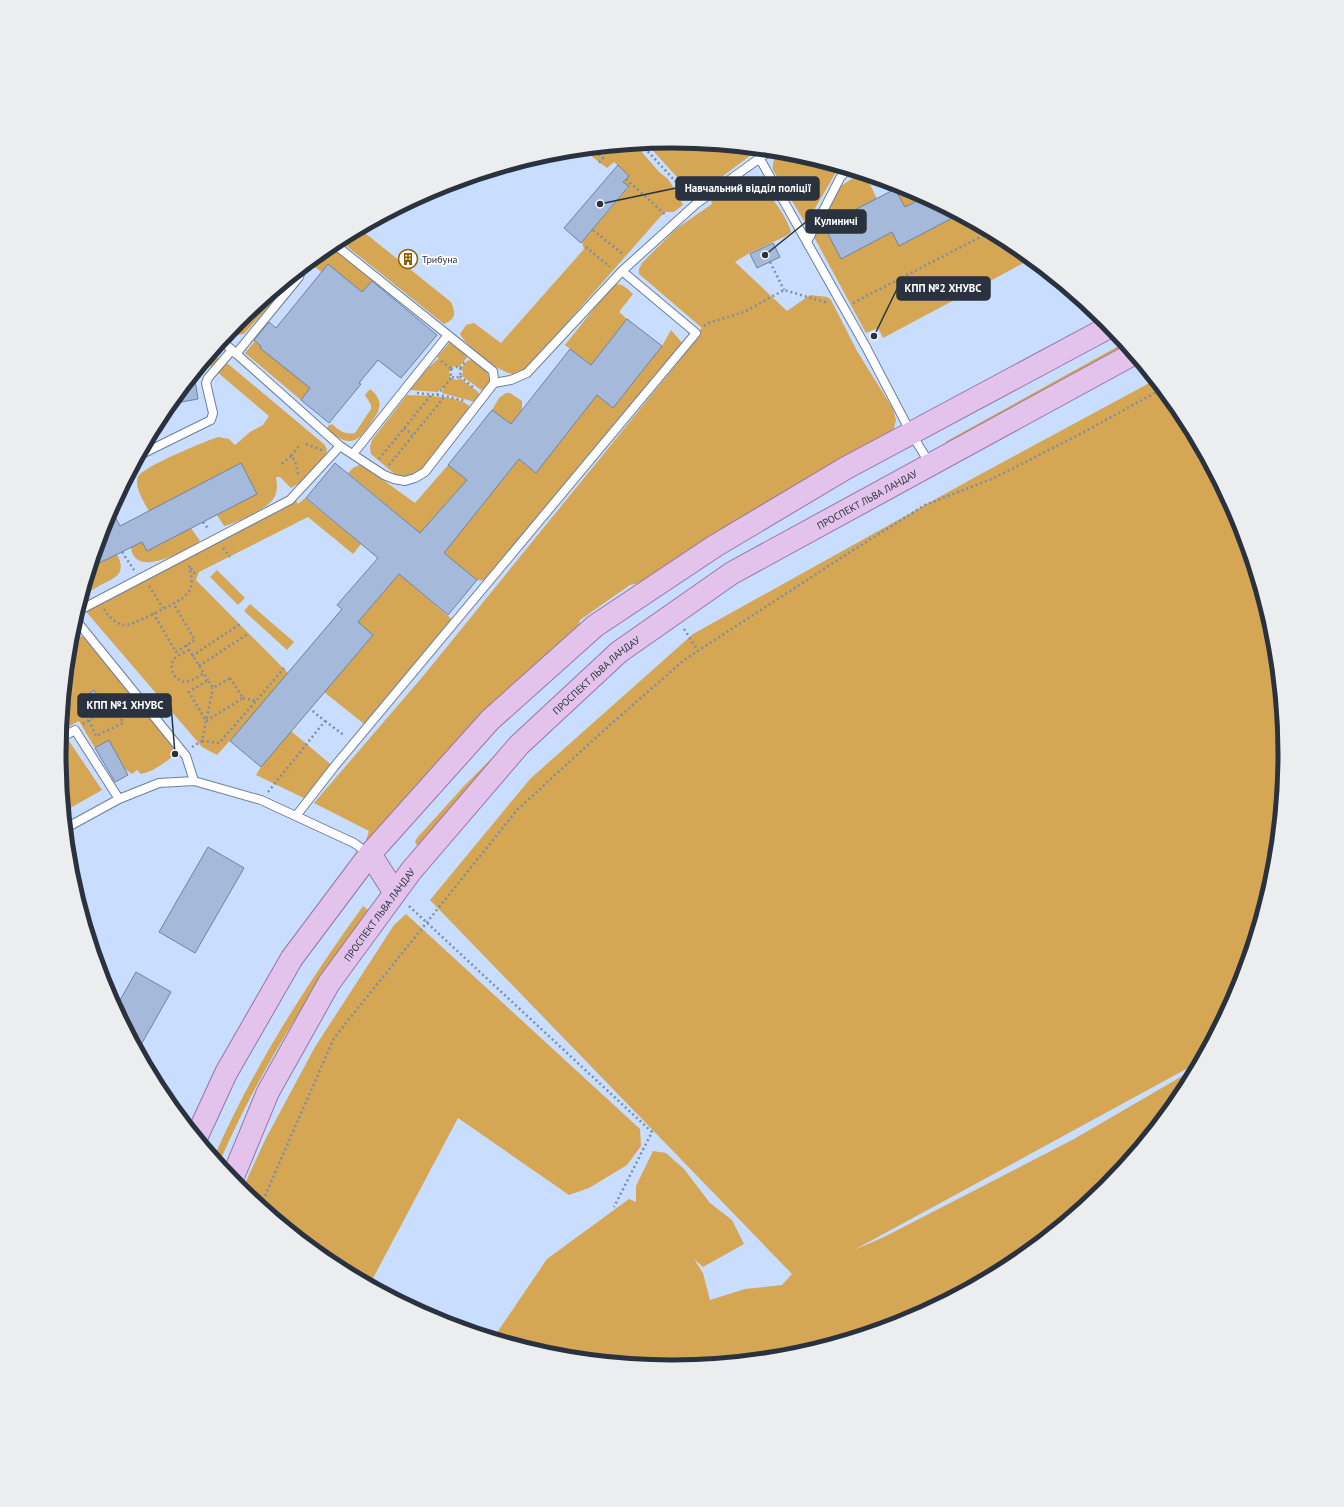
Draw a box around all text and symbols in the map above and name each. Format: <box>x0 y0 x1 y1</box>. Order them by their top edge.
callout: Навчальний відділ поліції <box>676 177 819 200</box>
text: Навчальний відділ поліції <box>685 181 812 195</box>
callout: Кулиничі <box>806 210 866 233</box>
text: Кулиничі <box>814 214 858 228</box>
building icon: Трибуна <box>397 248 419 270</box>
place label: Трибуна <box>422 253 458 266</box>
callout: КПП №2 ХНУВС <box>897 277 990 300</box>
text: КПП №2 ХНУВС <box>905 281 981 295</box>
street label: ПРОСПЕКТ ЛЬВА ЛАНДАУ <box>815 467 920 532</box>
street label: ПРОСПЕКТ ЛЬВА ЛАНДАУ <box>550 633 643 717</box>
callout: КПП №1 ХНУВС <box>78 694 171 717</box>
text: КПП №1 ХНУВС <box>87 698 163 712</box>
street label: ПРОСПЕКТ ЛЬВА ЛАНДАУ <box>341 865 418 964</box>

